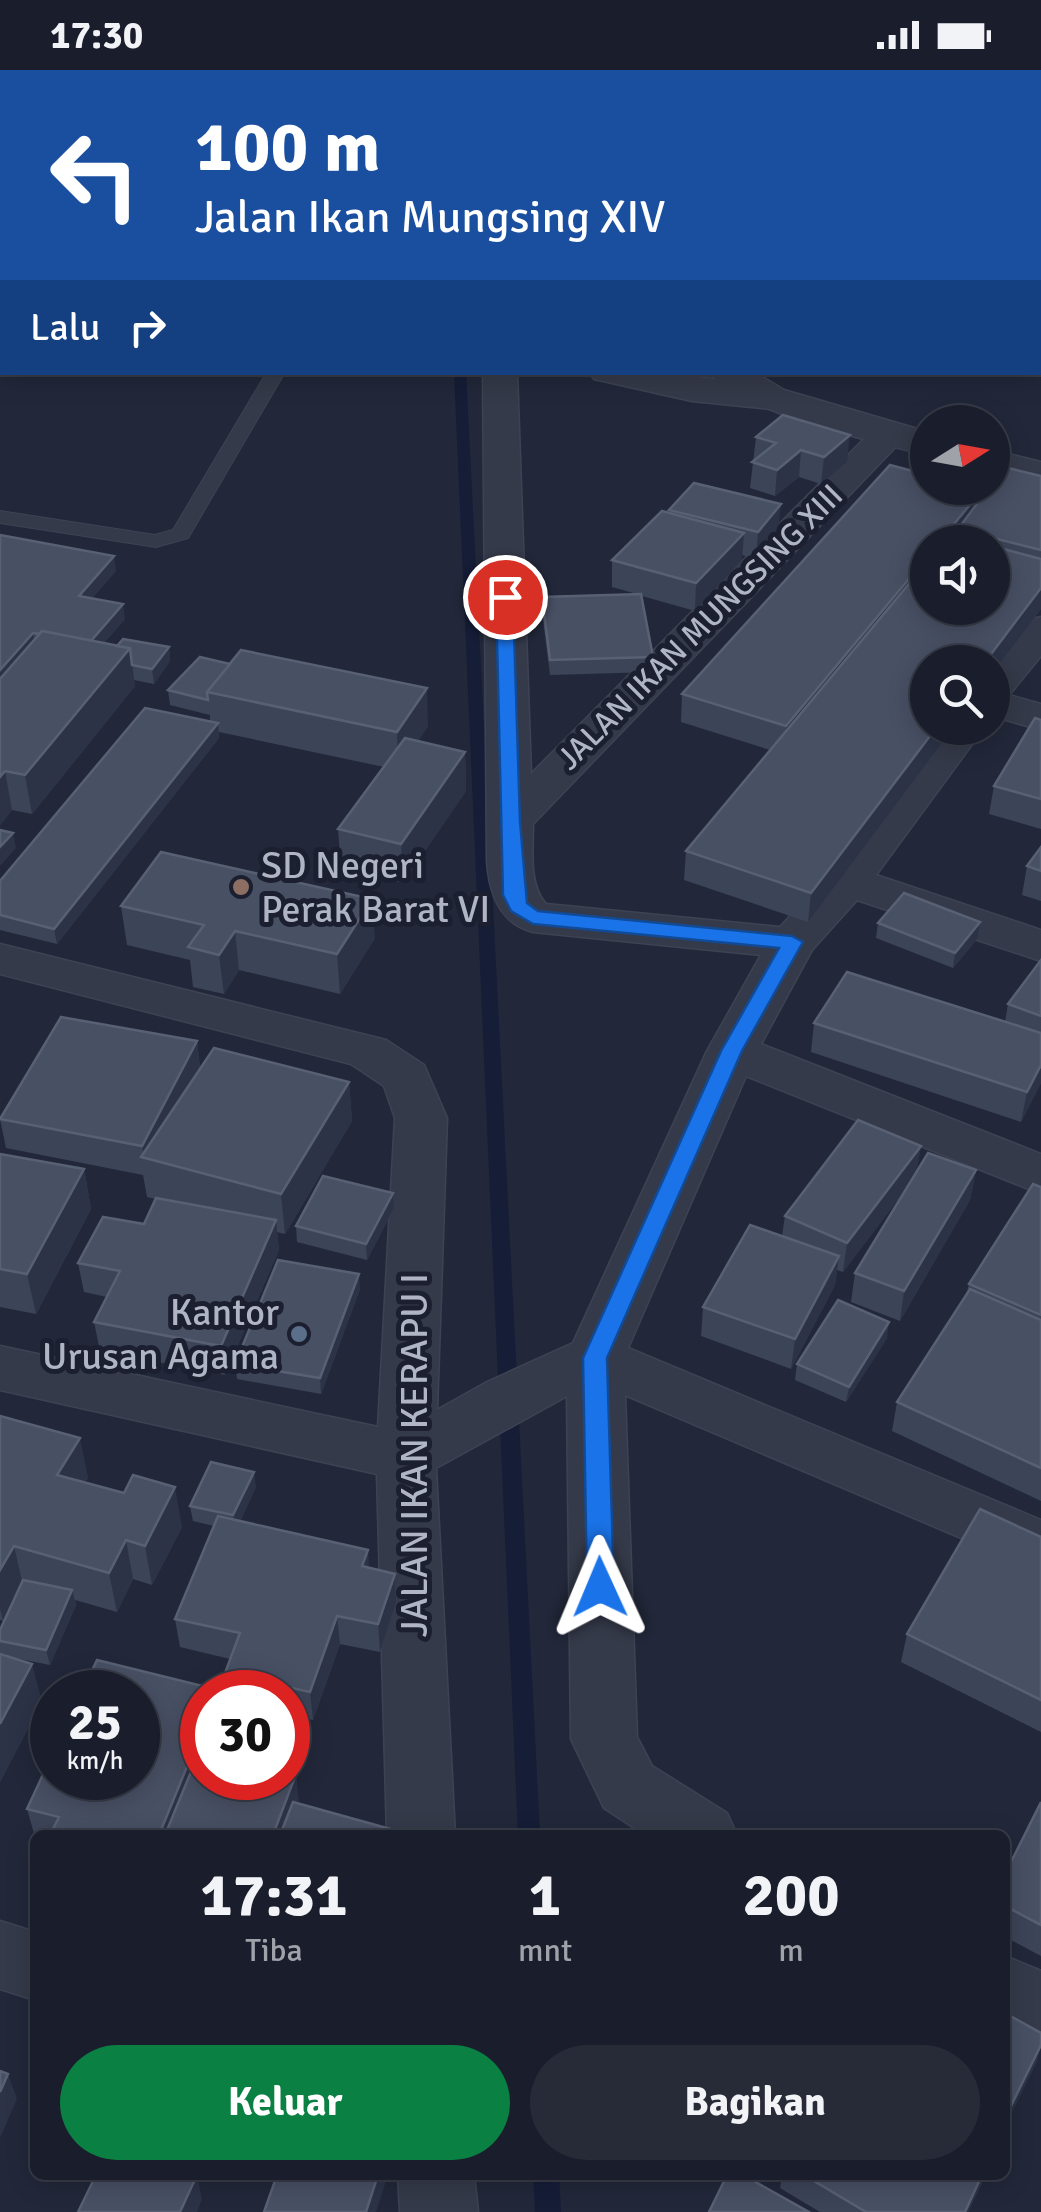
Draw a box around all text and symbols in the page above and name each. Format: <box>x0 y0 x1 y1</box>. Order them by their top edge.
text: 17:30 <box>50 12 143 59</box>
text: 100 m <box>195 104 380 190</box>
icon: left <box>30 110 160 240</box>
text: Jalan Ikan Mungsing XIV <box>195 190 665 245</box>
icon: right <box>120 300 175 355</box>
text: Lalu <box>30 304 100 351</box>
north arrow <box>910 405 1010 505</box>
map controls <box>910 405 1010 745</box>
street label: JALAN IKAN MUNGSING XIII <box>549 476 851 778</box>
button: sound <box>910 525 1010 625</box>
pin <box>463 555 548 640</box>
icon: arrive <box>478 570 533 625</box>
button: search <box>910 645 1010 745</box>
place label: SD Negeri Perak Barat VI <box>261 842 490 933</box>
marker: SD Negeri Perak Barat VI <box>230 876 252 898</box>
street label: JALAN IKAN KERAPU I <box>391 1273 438 1637</box>
place label: Kantor Urusan Agama <box>42 1289 279 1380</box>
marker: Kantor Urusan Agama <box>288 1323 310 1345</box>
position arrow <box>548 1535 652 1639</box>
speed limit sign: 30 <box>180 1670 310 1800</box>
text: 25 <box>68 1692 122 1754</box>
text: km/h <box>67 1745 123 1776</box>
text: 17:31 <box>200 1859 348 1933</box>
text: 1 <box>529 1859 561 1933</box>
text: 200 <box>742 1859 840 1933</box>
text: Tiba <box>245 1931 303 1970</box>
text: mnt <box>518 1931 572 1970</box>
text: m <box>778 1931 804 1970</box>
button: Keluar <box>60 2045 510 2160</box>
button: Bagikan <box>530 2045 980 2160</box>

